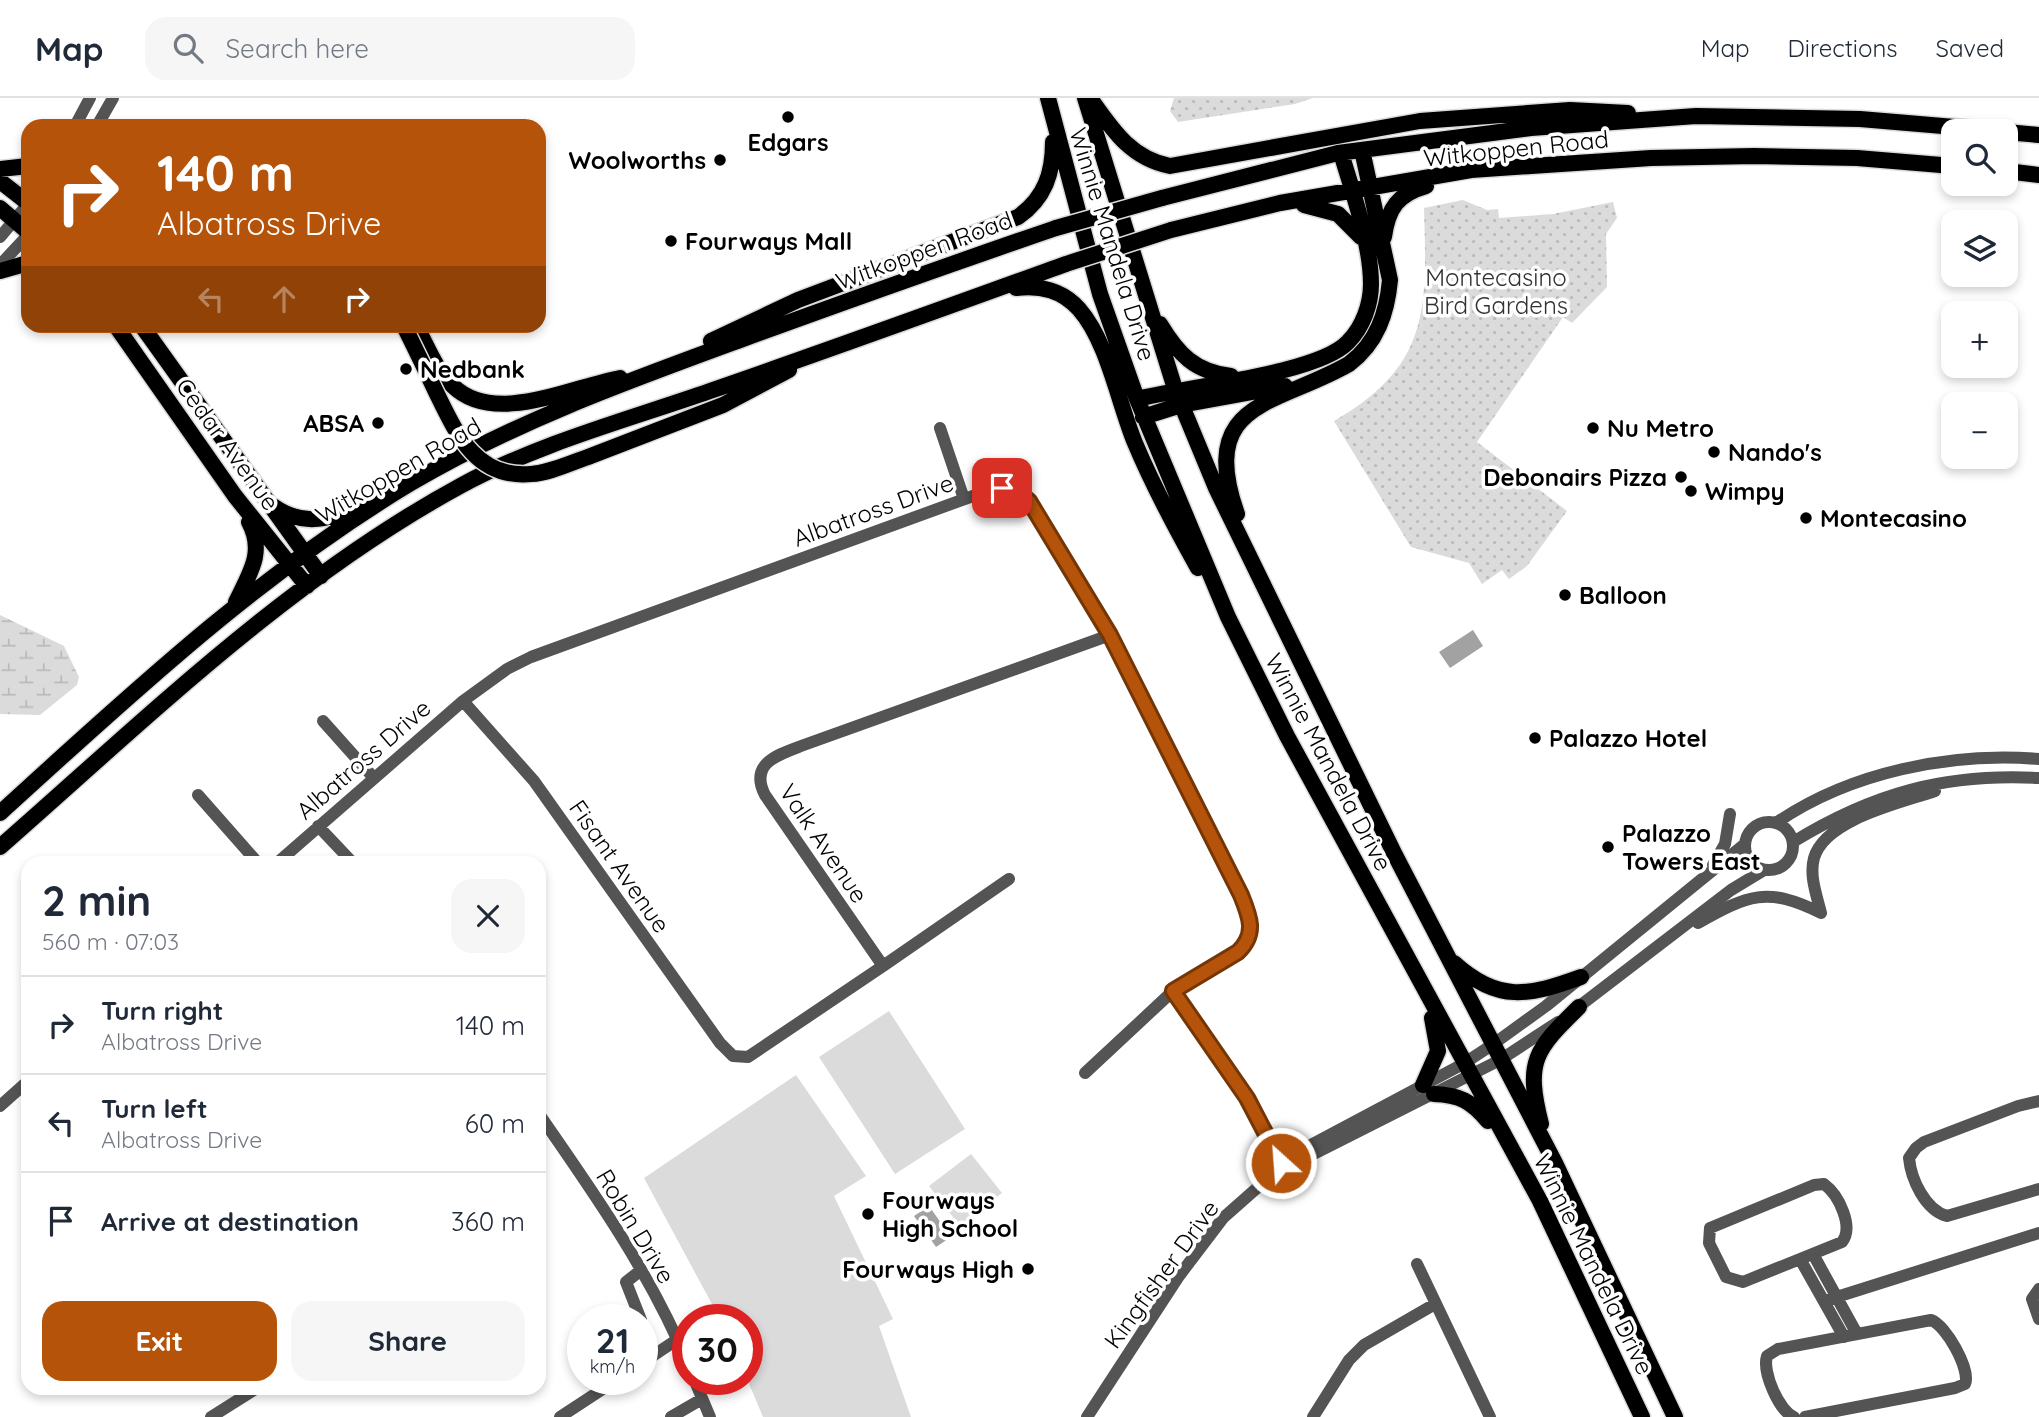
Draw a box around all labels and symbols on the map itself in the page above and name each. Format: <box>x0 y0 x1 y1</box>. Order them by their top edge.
marker: Edgars <box>780 109 796 125</box>
street label: Witkoppen Road <box>1422 123 1610 173</box>
street label: Winnie Mandela Drive <box>1063 124 1163 364</box>
place label: Edgars <box>748 127 828 157</box>
place label: Woolworths <box>568 145 706 175</box>
marker: Woolworths <box>712 152 728 168</box>
street label: Witkoppen Road <box>832 204 1016 296</box>
place label: Fourways Mall <box>685 226 852 256</box>
marker: Fourways Mall <box>663 233 679 249</box>
park label: Montecasino Bird Gardens <box>1424 262 1568 320</box>
place label: Nedbank <box>420 354 525 384</box>
marker: Nedbank <box>398 361 414 377</box>
street label: Cedar Avenue <box>170 372 286 516</box>
place label: ABSA <box>303 408 365 438</box>
street label: Witkoppen Road <box>310 411 486 529</box>
place label: Nu Metro <box>1607 413 1714 443</box>
marker: ABSA <box>370 415 386 431</box>
marker: Nu Metro <box>1585 420 1601 436</box>
place label: Nando's <box>1728 437 1822 467</box>
marker: Nando's <box>1706 444 1722 460</box>
pin <box>972 458 1032 518</box>
place label: Debonairs Pizza <box>1483 462 1667 492</box>
street label: Albatross Drive <box>789 467 957 553</box>
marker: Debonairs Pizza <box>1673 469 1689 485</box>
place label: Wimpy <box>1705 476 1785 506</box>
marker: Wimpy <box>1683 483 1699 499</box>
place label: Montecasino <box>1820 503 1967 533</box>
marker: Montecasino <box>1798 510 1814 526</box>
place label: Balloon <box>1579 580 1667 610</box>
marker: Balloon <box>1557 587 1573 603</box>
street label: Winnie Mandela Drive <box>1259 648 1399 876</box>
street label: Albatross Drive <box>290 692 436 826</box>
place label: Palazzo Hotel <box>1549 723 1707 753</box>
marker: Palazzo Hotel <box>1527 730 1543 746</box>
street label: Valk Avenue <box>773 778 875 908</box>
street label: Fisant Avenue <box>563 794 677 938</box>
place label: Palazzo Towers East <box>1622 818 1761 876</box>
marker: Palazzo Towers East <box>1600 839 1616 855</box>
position arrow <box>1244 1126 1318 1200</box>
street label: Winnie Mandela Drive <box>1527 1149 1661 1379</box>
street label: Robin Drive <box>590 1163 682 1289</box>
place label: Fourways High School <box>882 1185 1018 1243</box>
street label: Kingfisher Drive <box>1097 1194 1225 1354</box>
marker: Fourways High School <box>860 1206 876 1222</box>
place label: Fourways High <box>842 1254 1014 1284</box>
marker: Fourways High <box>1020 1261 1036 1277</box>
speed limit sign: 30 <box>672 1304 763 1395</box>

